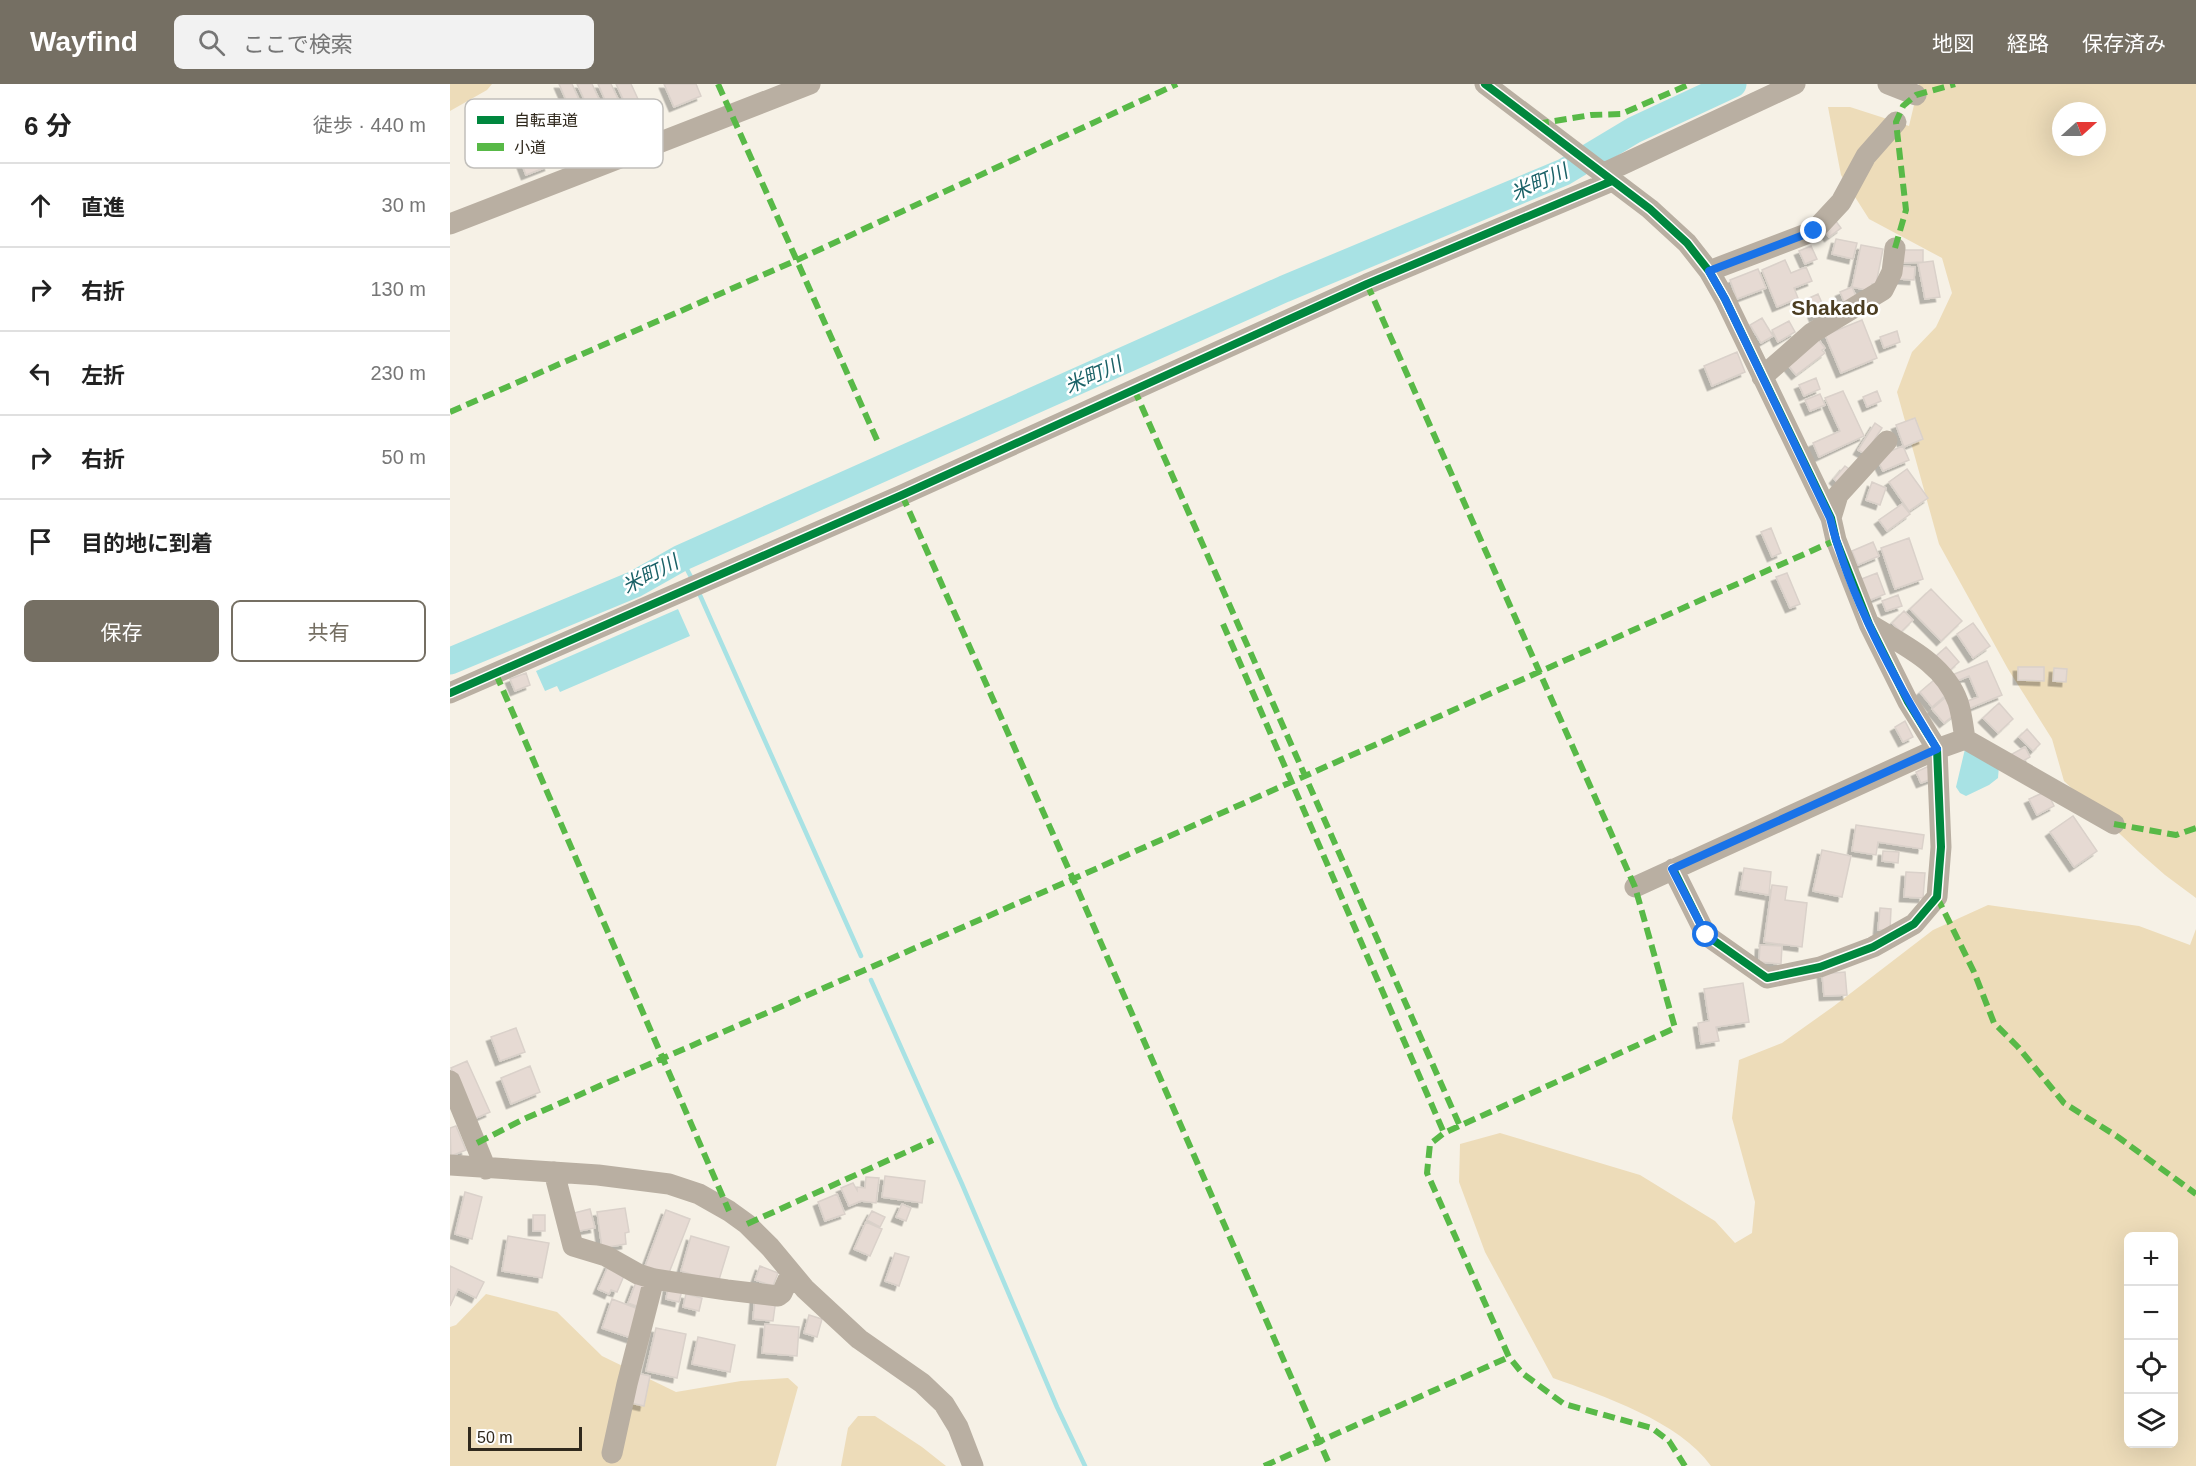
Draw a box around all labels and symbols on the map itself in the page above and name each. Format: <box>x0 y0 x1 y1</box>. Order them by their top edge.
legend <box>465 99 663 168</box>
north arrow <box>2052 102 2106 156</box>
text: 自転車道 <box>514 112 578 129</box>
text: 小道 <box>514 139 546 156</box>
water label: 米町川 <box>1507 159 1573 204</box>
route end <box>1800 217 1826 243</box>
district label: Shakado <box>1791 296 1879 319</box>
water label: 米町川 <box>1061 352 1127 397</box>
water label: 米町川 <box>618 550 684 597</box>
route start <box>1692 921 1718 947</box>
scale bar <box>468 1424 582 1452</box>

